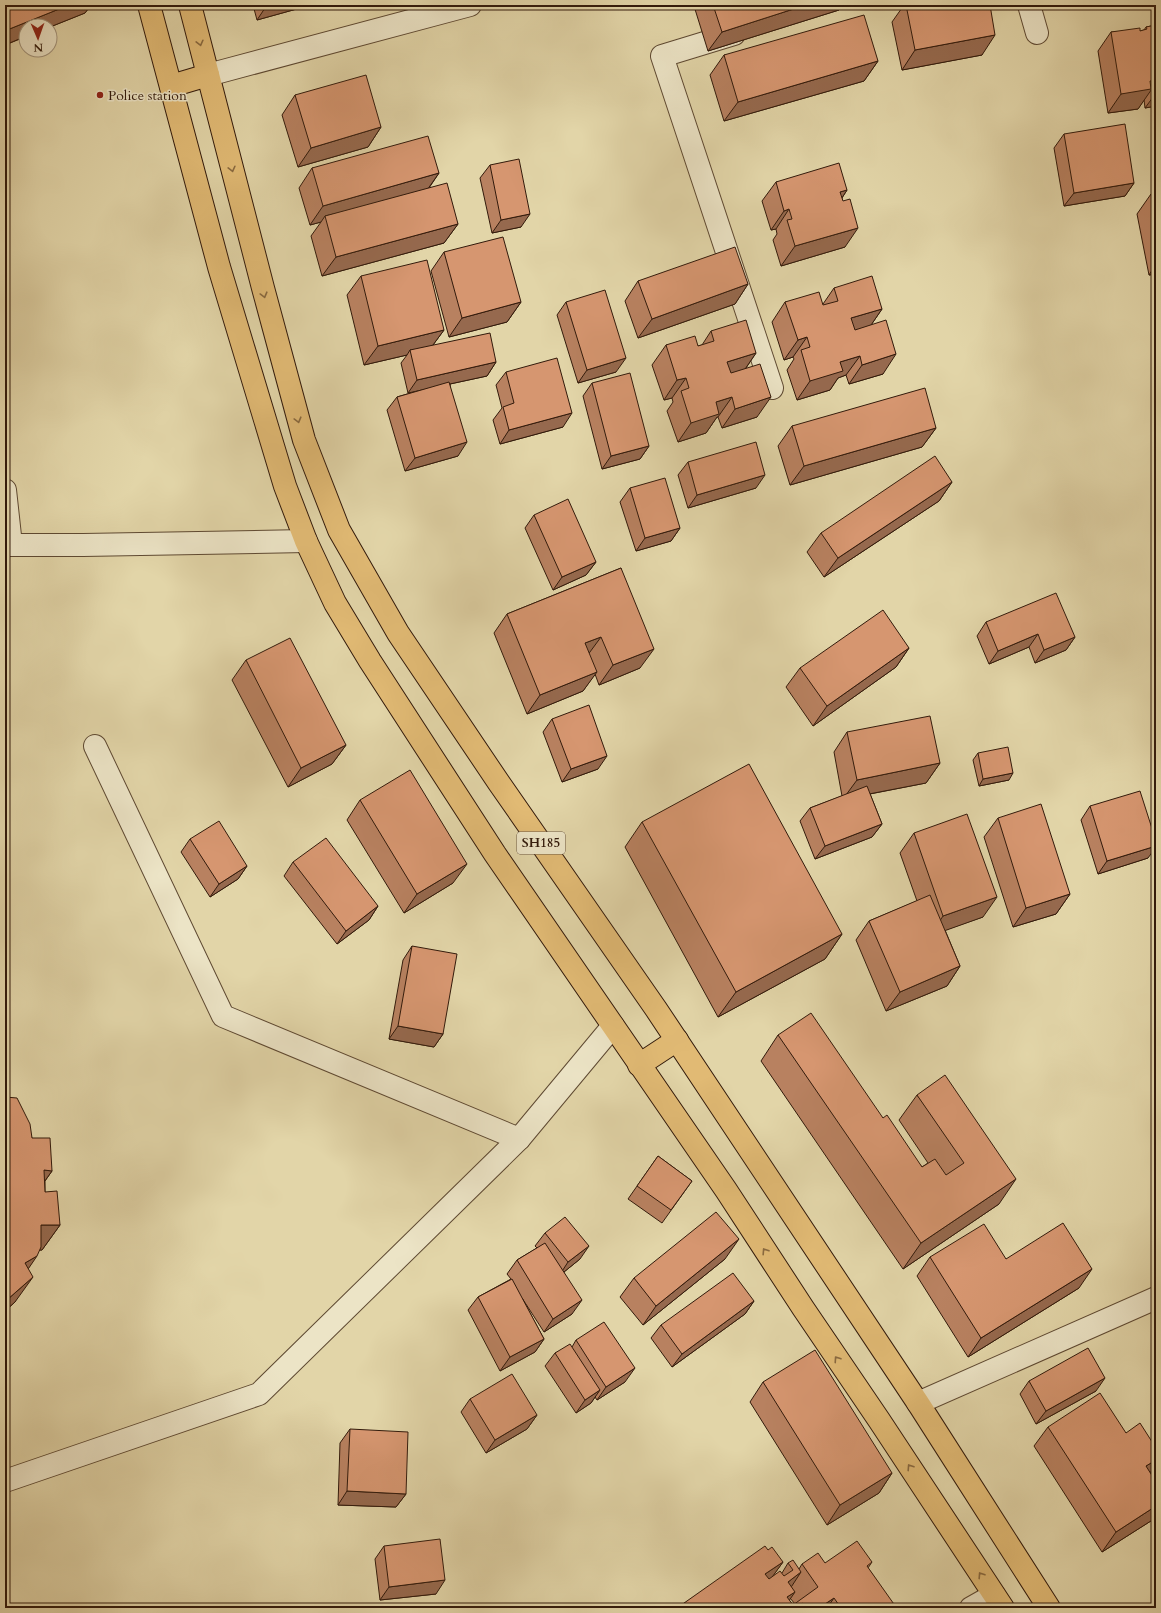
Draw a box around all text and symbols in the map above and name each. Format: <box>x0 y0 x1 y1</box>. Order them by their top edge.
north arrow <box>18 18 58 58</box>
one-way arrow <box>195 39 204 46</box>
text: N <box>33 40 43 55</box>
place label: Police station <box>108 86 187 105</box>
marker: Police station <box>95 90 105 100</box>
one-way arrow <box>227 165 236 172</box>
one-way arrow <box>259 291 268 298</box>
one-way arrow <box>293 416 302 423</box>
road number: SH185 <box>517 832 565 854</box>
one-way arrow <box>762 1248 770 1255</box>
one-way arrow <box>834 1356 842 1363</box>
one-way arrow <box>907 1464 915 1471</box>
one-way arrow <box>979 1573 986 1580</box>

